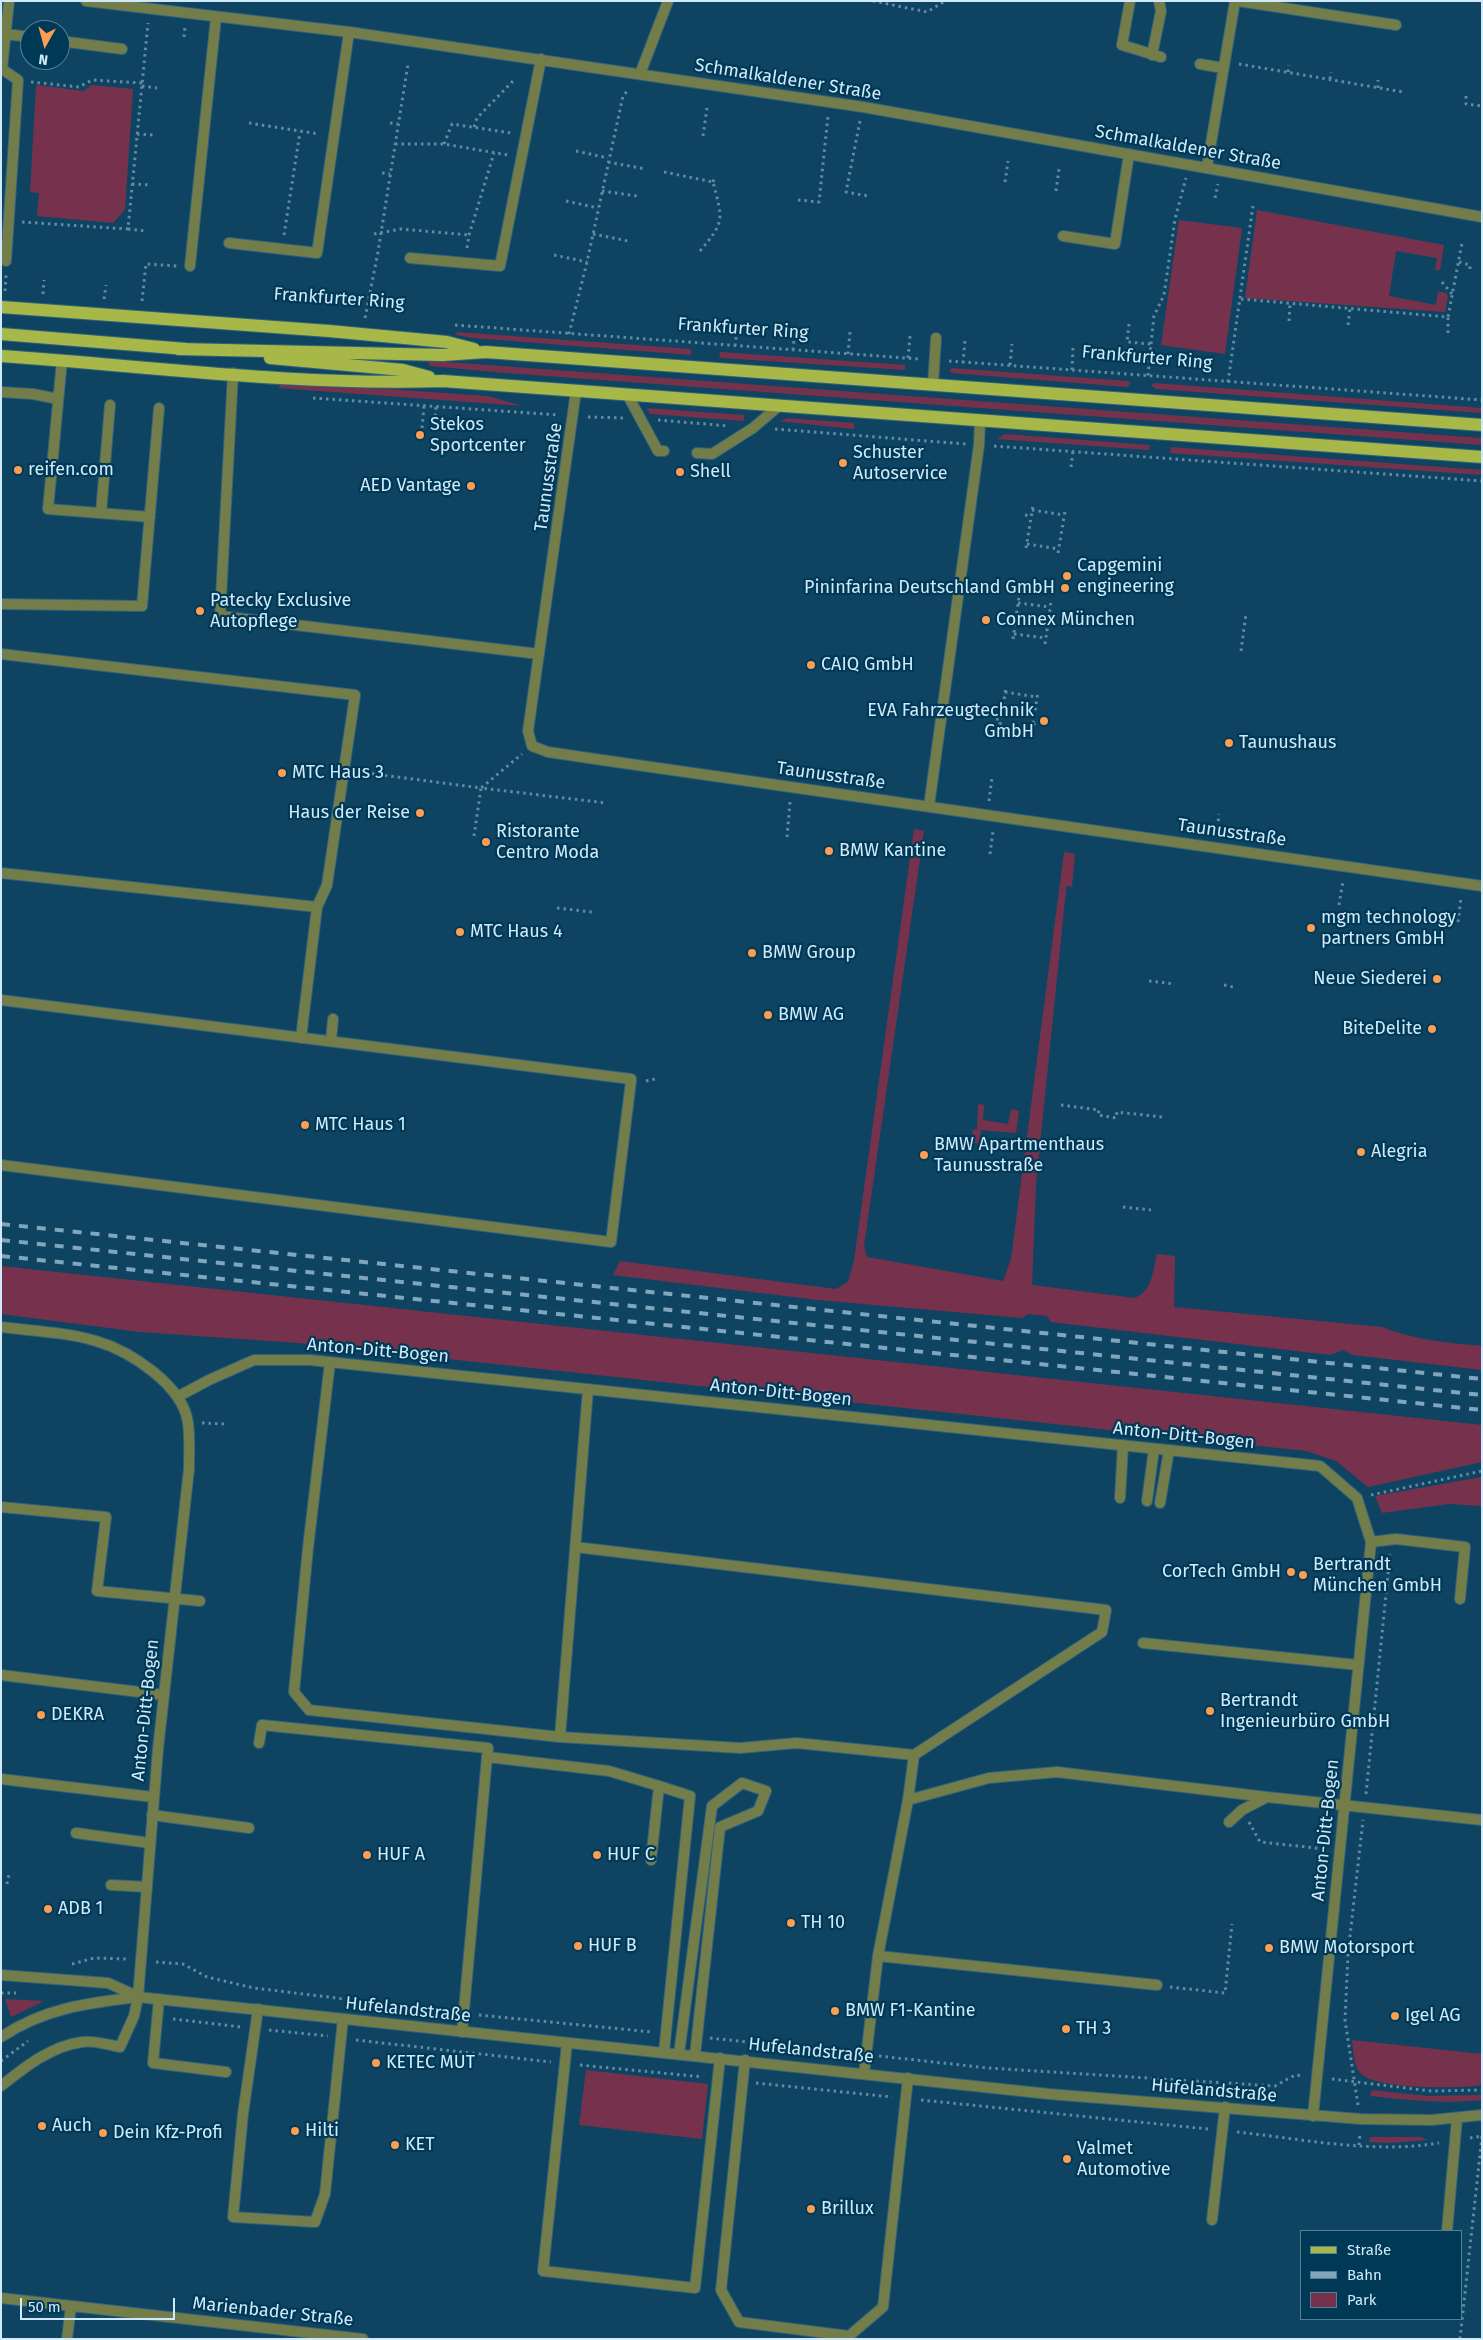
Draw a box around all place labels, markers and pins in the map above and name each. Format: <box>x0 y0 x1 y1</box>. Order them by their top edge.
place label: Stekos Sportcenter <box>430 414 526 456</box>
marker: Stekos Sportcenter <box>414 429 426 441</box>
place label: Schuster Autoservice <box>853 442 948 484</box>
marker: Schuster Autoservice <box>837 457 849 469</box>
place label: reifen.com <box>28 459 114 481</box>
place label: Shell <box>690 461 731 483</box>
marker: reifen.com <box>12 464 24 476</box>
marker: Shell <box>674 466 686 478</box>
place label: AED Vantage <box>360 475 461 497</box>
marker: AED Vantage <box>465 480 477 492</box>
place label: Capgemini engineering <box>1077 555 1174 598</box>
marker: Capgemini engineering <box>1061 570 1073 582</box>
place label: Pininfarina Deutschland GmbH <box>804 577 1055 599</box>
marker: Pininfarina Deutschland GmbH <box>1059 582 1071 594</box>
place label: Patecky Exclusive Autopflege <box>210 590 351 632</box>
marker: Patecky Exclusive Autopflege <box>194 605 206 617</box>
place label: Connex München <box>996 609 1135 631</box>
marker: Connex München <box>980 614 992 626</box>
place label: CAIQ GmbH <box>821 654 914 676</box>
marker: CAIQ GmbH <box>805 659 817 671</box>
place label: EVA Fahrzeugtechnik GmbH <box>867 700 1034 742</box>
marker: EVA Fahrzeugtechnik GmbH <box>1038 715 1050 727</box>
place label: Taunushaus <box>1239 732 1336 754</box>
marker: Taunushaus <box>1223 737 1235 749</box>
place label: MTC Haus 3 <box>292 762 384 784</box>
marker: MTC Haus 3 <box>276 767 288 779</box>
place label: Haus der Reise <box>288 802 410 824</box>
marker: Haus der Reise <box>414 807 426 819</box>
place label: Ristorante Centro Moda <box>496 821 599 864</box>
marker: Ristorante Centro Moda <box>480 836 492 848</box>
place label: BMW Kantine <box>839 840 946 862</box>
marker: BMW Kantine <box>823 845 835 857</box>
place label: mgm technology partners GmbH <box>1321 907 1456 950</box>
place label: MTC Haus 4 <box>470 921 563 943</box>
marker: mgm technology partners GmbH <box>1305 922 1317 934</box>
marker: MTC Haus 4 <box>454 926 466 938</box>
place label: BMW Group <box>762 942 856 964</box>
marker: BMW Group <box>746 947 758 959</box>
place label: Neue Siederei <box>1313 968 1427 990</box>
marker: Neue Siederei <box>1431 973 1443 985</box>
place label: BMW AG <box>778 1004 844 1026</box>
marker: BMW AG <box>762 1009 774 1021</box>
place label: BiteDelite <box>1342 1018 1422 1040</box>
marker: BiteDelite <box>1426 1023 1438 1035</box>
place label: MTC Haus 1 <box>315 1114 406 1136</box>
marker: MTC Haus 1 <box>299 1119 311 1131</box>
place label: BMW Apartmenthaus Taunusstraße <box>934 1134 1104 1176</box>
place label: Alegria <box>1371 1141 1427 1163</box>
marker: Alegria <box>1355 1146 1367 1158</box>
marker: BMW Apartmenthaus Taunusstraße <box>918 1149 930 1161</box>
place label: Bertrandt München GmbH <box>1313 1554 1442 1596</box>
place label: CorTech GmbH <box>1162 1561 1281 1583</box>
marker: CorTech GmbH <box>1285 1566 1297 1578</box>
marker: Bertrandt München GmbH <box>1297 1569 1309 1581</box>
place label: Bertrandt Ingenieurbüro GmbH <box>1220 1690 1390 1732</box>
place label: DEKRA <box>51 1704 104 1726</box>
marker: Bertrandt Ingenieurbüro GmbH <box>1204 1705 1216 1717</box>
marker: DEKRA <box>35 1709 47 1721</box>
place label: HUF A <box>377 1844 425 1866</box>
place label: HUF C <box>607 1844 655 1866</box>
marker: HUF A <box>361 1849 373 1861</box>
marker: HUF C <box>591 1849 603 1861</box>
place label: ADB 1 <box>58 1898 103 1920</box>
marker: ADB 1 <box>42 1903 54 1915</box>
place label: TH 10 <box>801 1912 845 1934</box>
marker: TH 10 <box>785 1917 797 1929</box>
place label: HUF B <box>588 1935 637 1957</box>
place label: BMW Motorsport <box>1279 1937 1415 1959</box>
marker: HUF B <box>572 1940 584 1952</box>
marker: BMW Motorsport <box>1263 1942 1275 1954</box>
place label: BMW F1-Kantine <box>845 2000 976 2022</box>
marker: BMW F1-Kantine <box>829 2005 841 2017</box>
place label: Igel AG <box>1405 2005 1461 2027</box>
marker: Igel AG <box>1389 2010 1401 2022</box>
place label: TH 3 <box>1076 2018 1111 2040</box>
marker: TH 3 <box>1060 2023 1072 2035</box>
place label: KETEC MUT <box>386 2052 475 2074</box>
marker: KETEC MUT <box>370 2057 382 2069</box>
place label: Auch <box>52 2115 92 2137</box>
marker: Auch <box>36 2120 48 2132</box>
place label: Hilti <box>305 2120 339 2142</box>
place label: Dein Kfz-Profi <box>113 2122 223 2144</box>
marker: Hilti <box>289 2125 301 2137</box>
marker: Dein Kfz-Profi <box>97 2127 109 2139</box>
place label: KET <box>405 2134 435 2156</box>
place label: Valmet Automotive <box>1077 2138 1171 2180</box>
marker: KET <box>389 2139 401 2151</box>
marker: Valmet Automotive <box>1061 2153 1073 2165</box>
place label: Brillux <box>821 2198 874 2220</box>
marker: Brillux <box>805 2203 817 2215</box>

